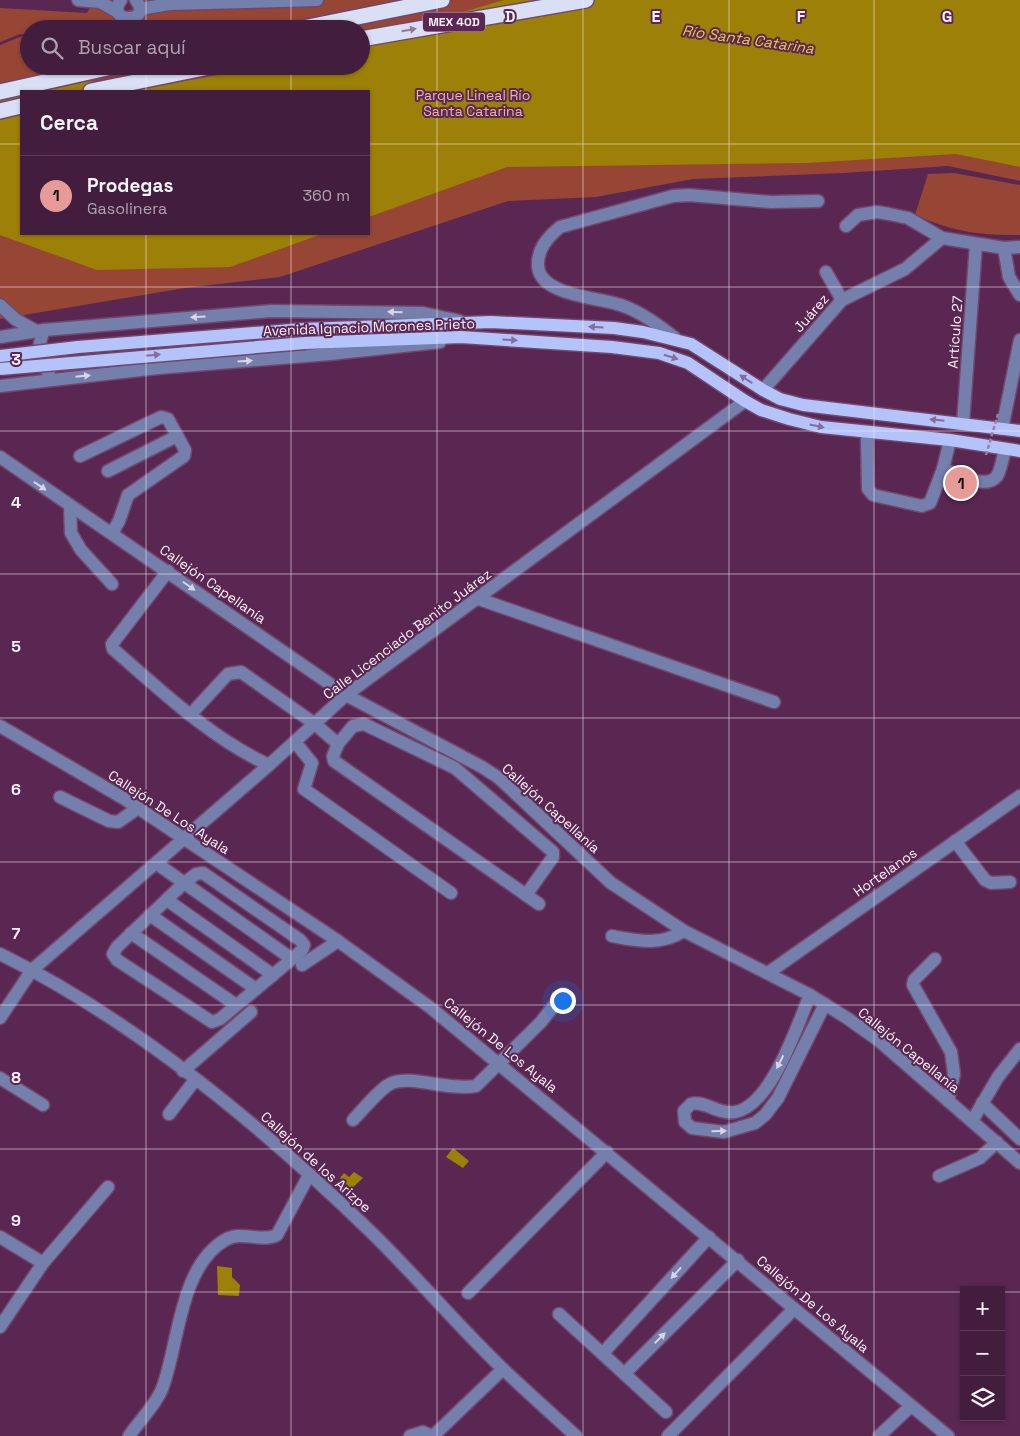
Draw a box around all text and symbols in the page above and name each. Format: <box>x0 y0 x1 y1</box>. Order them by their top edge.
text: D <box>505 6 515 27</box>
text: E <box>652 6 661 27</box>
text: F <box>797 6 806 27</box>
text: G <box>942 6 952 27</box>
road number: MEX 40D <box>423 13 485 32</box>
search box <box>20 20 370 75</box>
water label: Río Santa Catarina <box>681 20 815 58</box>
one-way arrow <box>402 26 418 34</box>
icon: search <box>38 34 66 62</box>
text: Buscar aquí <box>78 35 186 60</box>
park label: Parque Lineal Río Santa Catarina <box>416 86 530 120</box>
text: Cerca <box>40 109 98 136</box>
text: Prodegas <box>87 173 173 198</box>
text: 1 <box>52 185 60 206</box>
text: 360 m <box>302 185 350 206</box>
text: Gasolinera <box>87 198 167 219</box>
street label: Juárez <box>789 290 833 336</box>
street label: Artículo 27 <box>943 295 967 369</box>
one-way arrow <box>387 308 403 316</box>
one-way arrow <box>190 313 206 321</box>
street label: Avenida Ignacio Morones Prieto <box>263 314 475 340</box>
one-way arrow <box>588 323 604 331</box>
one-way arrow <box>502 337 518 345</box>
text: 3 <box>11 349 21 370</box>
one-way arrow <box>145 350 161 358</box>
one-way arrow <box>664 353 679 361</box>
one-way arrow <box>237 356 253 364</box>
one-way arrow <box>75 372 91 380</box>
one-way arrow <box>740 375 753 384</box>
one-way arrow <box>929 416 945 424</box>
one-way arrow <box>809 422 825 430</box>
pin: 1 <box>945 464 977 502</box>
one-way arrow <box>33 481 47 491</box>
text: 4 <box>11 492 21 513</box>
street label: Callejón Capellanía <box>156 541 270 627</box>
street label: Calle Licenciado Benito Juárez <box>319 565 495 703</box>
one-way arrow <box>182 581 196 591</box>
text: 5 <box>11 636 21 657</box>
street label: Callejón Capellanía <box>498 759 604 857</box>
street label: Callejón De Los Ayala <box>105 766 233 858</box>
text: 6 <box>11 779 21 800</box>
street label: Hortelanos <box>850 843 920 901</box>
text: 7 <box>12 923 21 944</box>
your location <box>550 988 576 1014</box>
street label: Callejón De Los Ayala <box>440 993 562 1097</box>
street label: Callejón Capellanía <box>854 1003 964 1097</box>
one-way arrow <box>776 1055 784 1069</box>
text: 8 <box>11 1067 21 1088</box>
street label: Callejón de los Arizpe <box>257 1108 375 1216</box>
one-way arrow <box>712 1127 728 1135</box>
text: 9 <box>11 1210 21 1231</box>
street label: Callejón De Los Ayala <box>753 1252 873 1356</box>
one-way arrow <box>670 1266 682 1278</box>
map controls <box>960 1286 1005 1421</box>
button: + <box>960 1286 1005 1331</box>
button: − <box>960 1331 1005 1376</box>
one-way arrow <box>653 1332 665 1344</box>
button: layers <box>960 1376 1005 1421</box>

